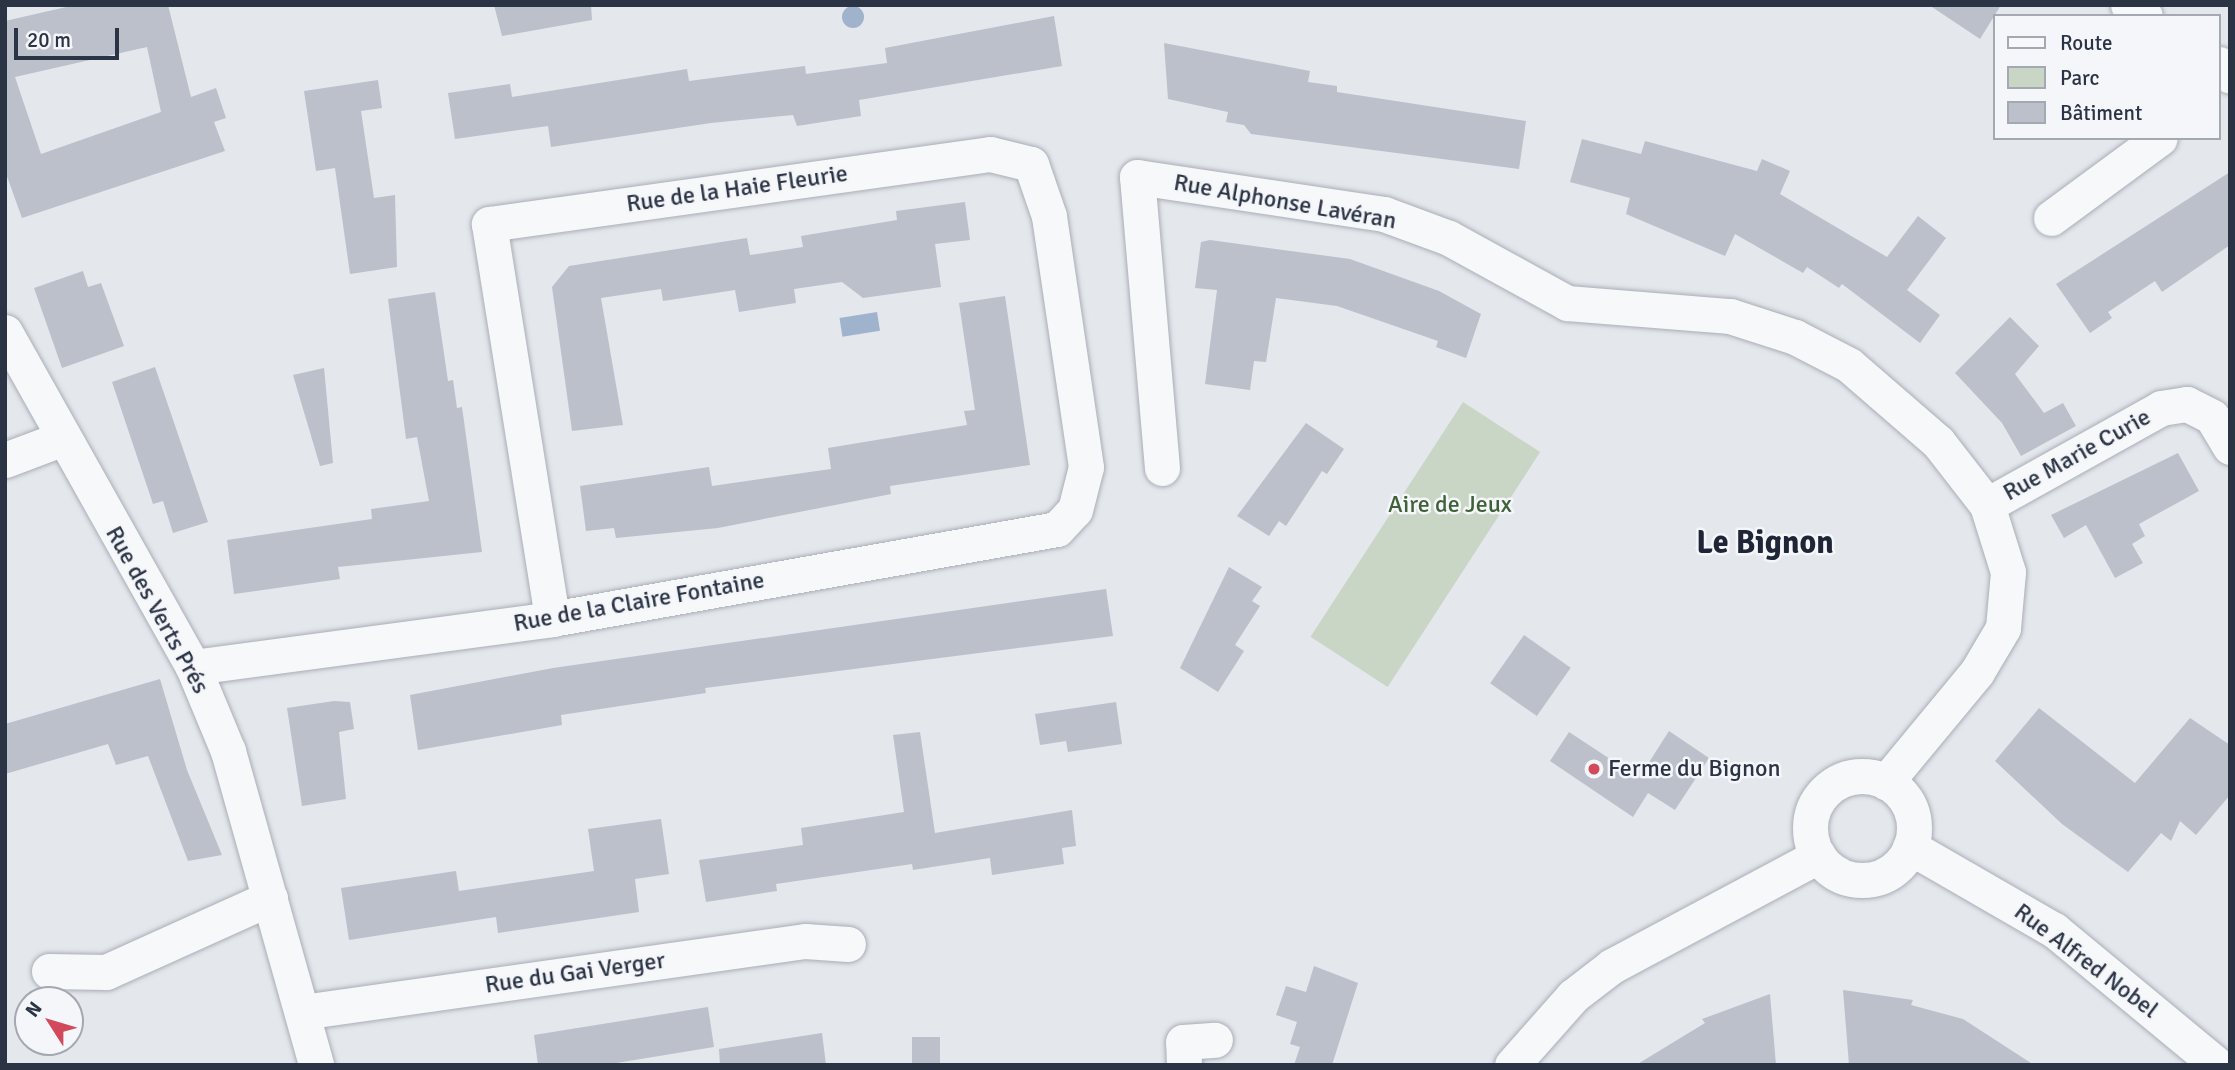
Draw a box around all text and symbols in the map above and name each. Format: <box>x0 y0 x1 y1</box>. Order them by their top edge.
scale bar <box>18 14 122 58</box>
legend <box>1994 14 2221 140</box>
text: 20 m <box>27 27 71 53</box>
text: Route <box>2060 30 2112 56</box>
text: Parc <box>2060 65 2099 91</box>
text: Bâtiment <box>2060 100 2142 126</box>
street label: Rue de la Haie Fleurie <box>624 159 850 219</box>
street label: Rue Alphonse Lavéran <box>1171 168 1399 236</box>
street label: Rue Marie Curie <box>1998 403 2156 507</box>
park label: Aire de Jeux <box>1388 491 1512 519</box>
street label: Rue des Verts Prés <box>99 521 215 699</box>
district label: Le Bignon <box>1696 524 1834 562</box>
street label: Rue de la Claire Fontaine <box>511 566 767 638</box>
place label: Ferme du Bignon <box>1608 755 1781 783</box>
marker: Ferme du Bignon <box>1586 761 1602 777</box>
street label: Rue Alfred Nobel <box>2008 897 2164 1025</box>
street label: Rue du Gai Verger <box>483 946 667 1000</box>
north arrow <box>14 986 84 1056</box>
text: N <box>20 997 47 1022</box>

